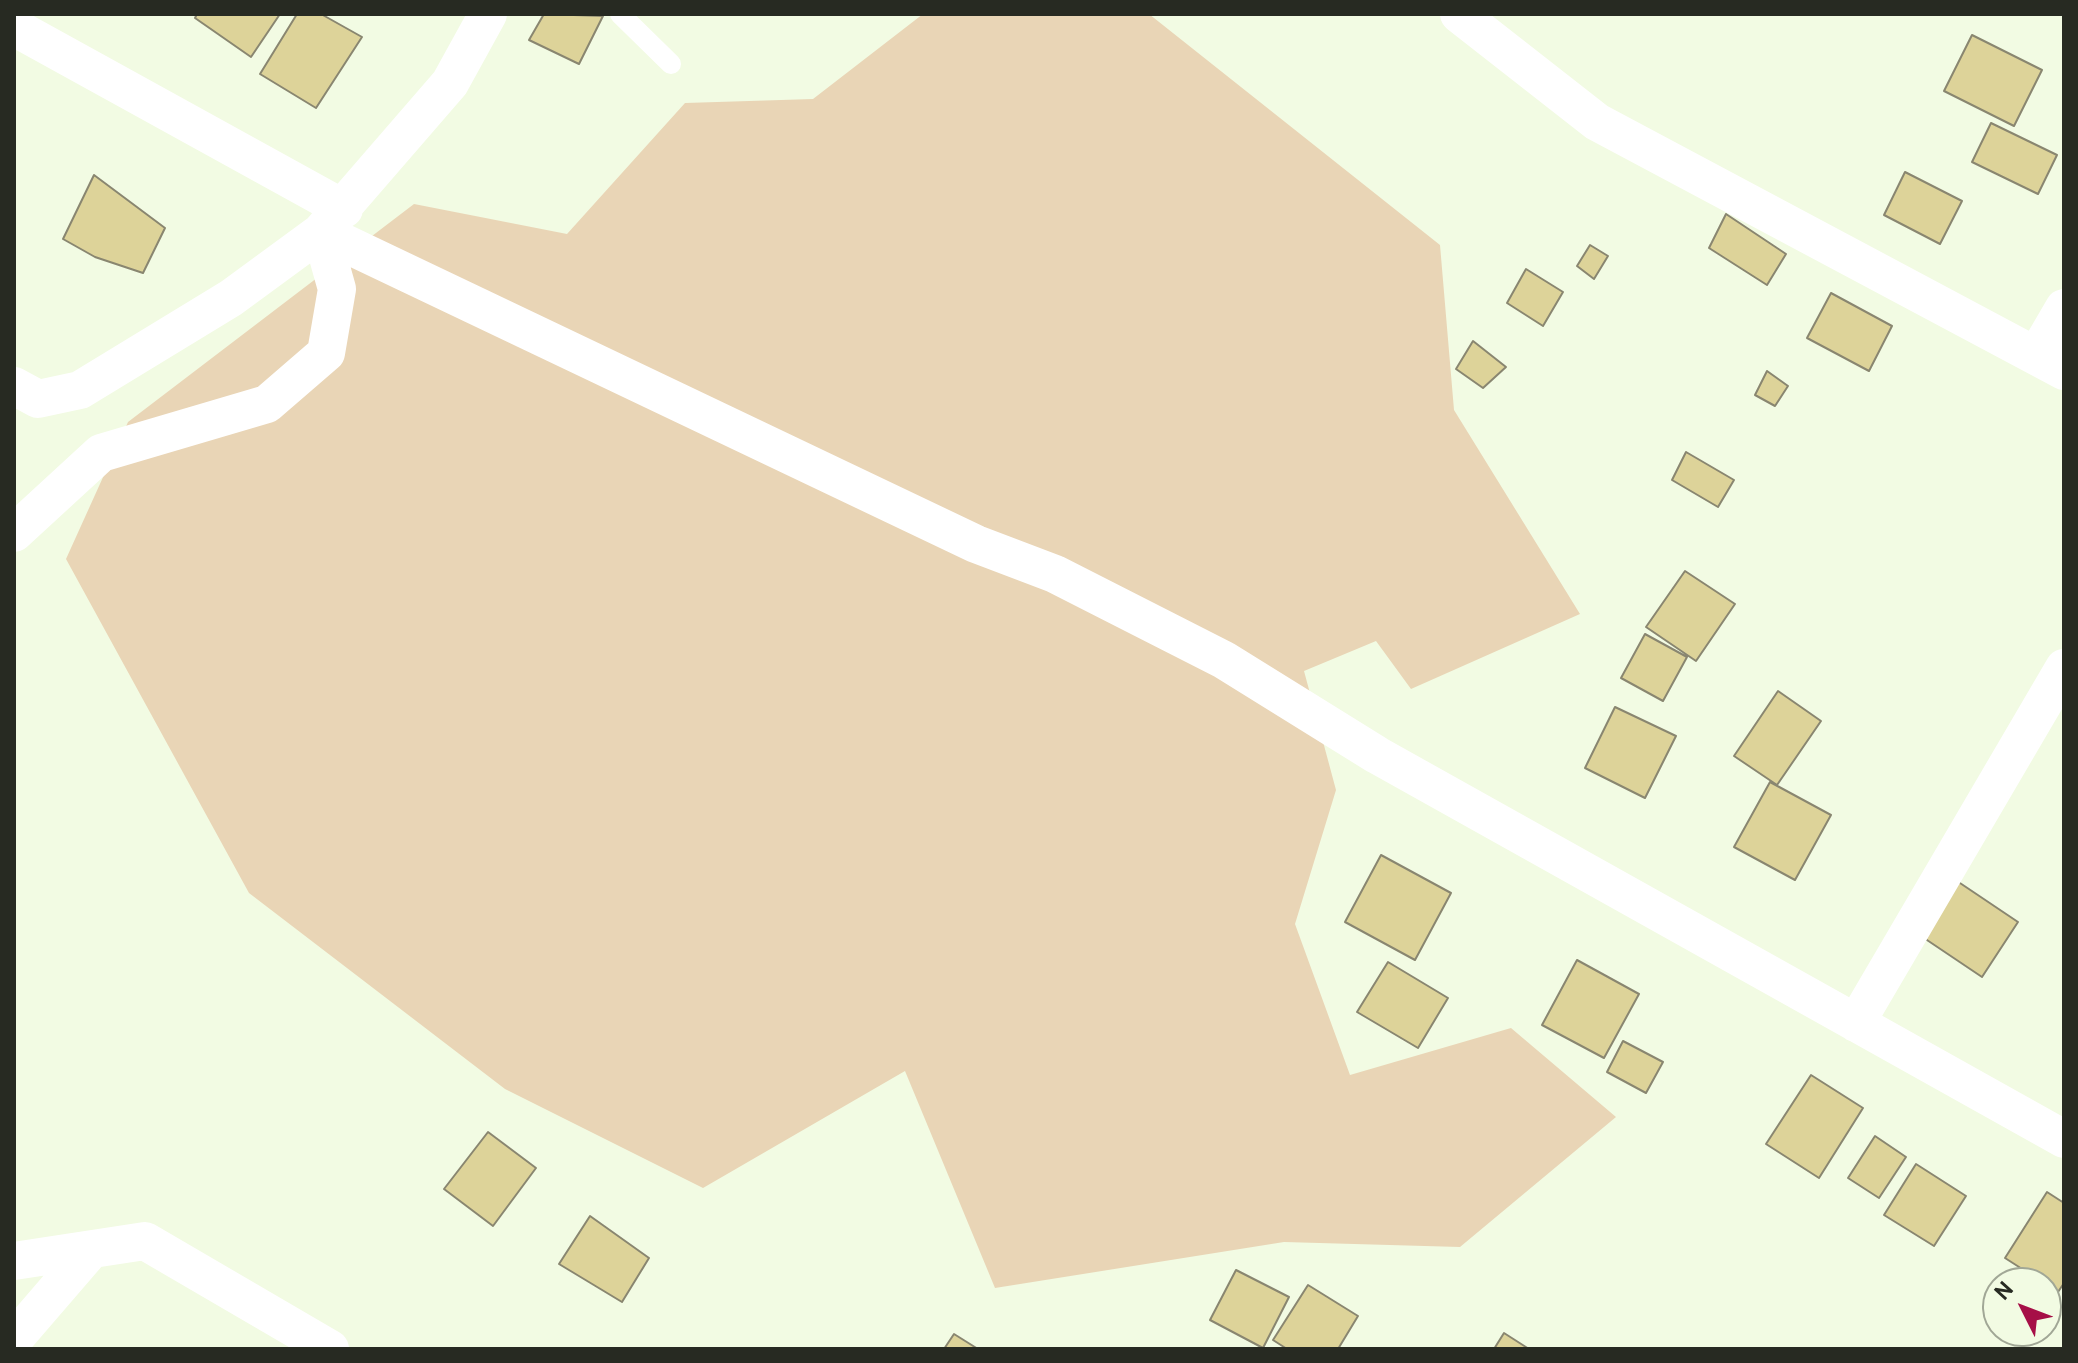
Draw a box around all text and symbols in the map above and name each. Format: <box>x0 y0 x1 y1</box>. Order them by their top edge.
north arrow <box>1982 1267 2062 1347</box>
text: N <box>1990 1277 2021 1307</box>

